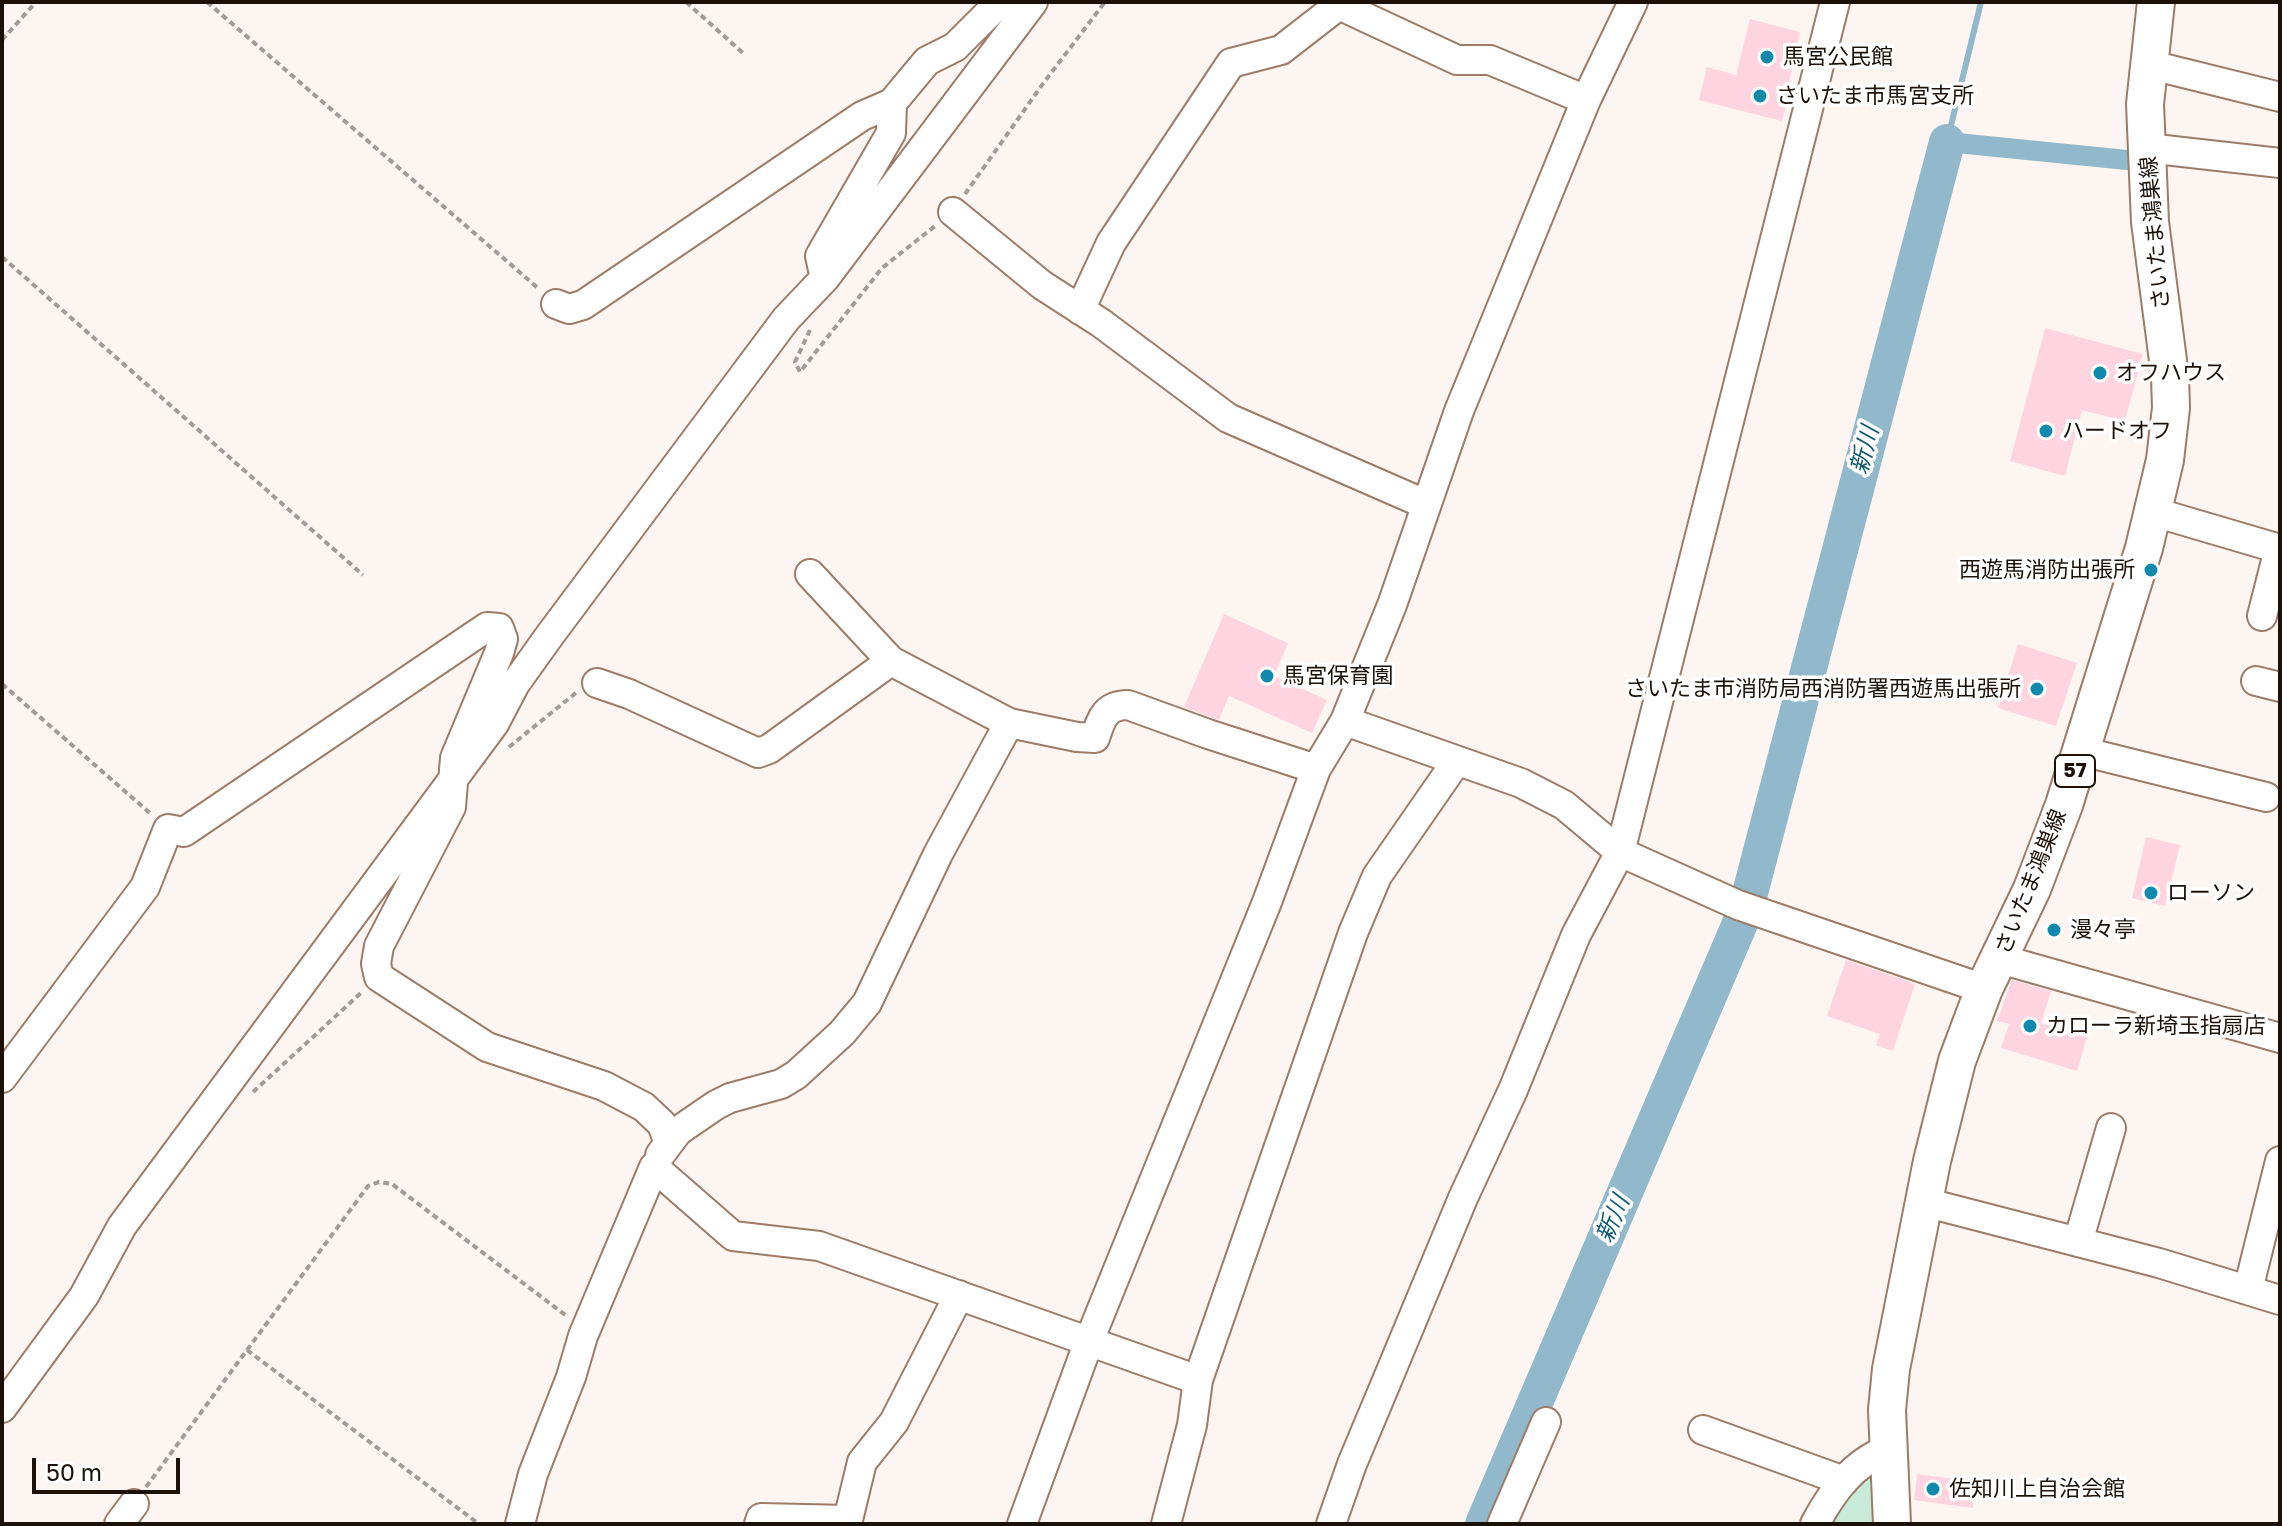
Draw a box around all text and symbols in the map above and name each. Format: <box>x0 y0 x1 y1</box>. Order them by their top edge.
place label: 馬宮公民館 <box>1783 44 1893 70</box>
marker: 馬宮公民館 <box>1758 48 1776 66</box>
place label: さいたま市馬宮支所 <box>1776 83 1974 109</box>
marker: さいたま市馬宮支所 <box>1751 87 1769 105</box>
street label: さいたま鴻巣線 <box>2135 155 2175 311</box>
place label: オフハウス <box>2116 360 2226 386</box>
marker: オフハウス <box>2091 364 2109 382</box>
place label: ハードオフ <box>2062 418 2172 444</box>
marker: ハードオフ <box>2037 422 2055 440</box>
water label: 新川 <box>1845 423 1885 477</box>
place label: 西遊馬消防出張所 <box>1959 557 2135 583</box>
marker: 西遊馬消防出張所 <box>2142 561 2160 579</box>
place label: 馬宮保育園 <box>1283 663 1393 689</box>
marker: 馬宮保育園 <box>1258 667 1276 685</box>
place label: さいたま市消防局西消防署西遊馬出張所 <box>1625 676 2021 702</box>
marker: さいたま市消防局西消防署西遊馬出張所 <box>2028 680 2046 698</box>
road number: 57 <box>2055 755 2095 787</box>
street label: さいたま鴻巣線 <box>1990 806 2072 958</box>
place label: ローソン <box>2167 880 2255 906</box>
marker: ローソン <box>2142 884 2160 902</box>
place label: 漫々亭 <box>2070 917 2136 943</box>
marker: 漫々亭 <box>2045 921 2063 939</box>
place label: カローラ新埼玉指扇店 <box>2046 1013 2266 1039</box>
marker: カローラ新埼玉指扇店 <box>2021 1017 2039 1035</box>
water label: 新川 <box>1590 1191 1636 1247</box>
scale bar <box>36 1442 184 1492</box>
text: 50 m <box>46 1457 102 1486</box>
place label: 佐知川上自治会館 <box>1949 1476 2125 1502</box>
marker: 佐知川上自治会館 <box>1924 1480 1942 1498</box>

